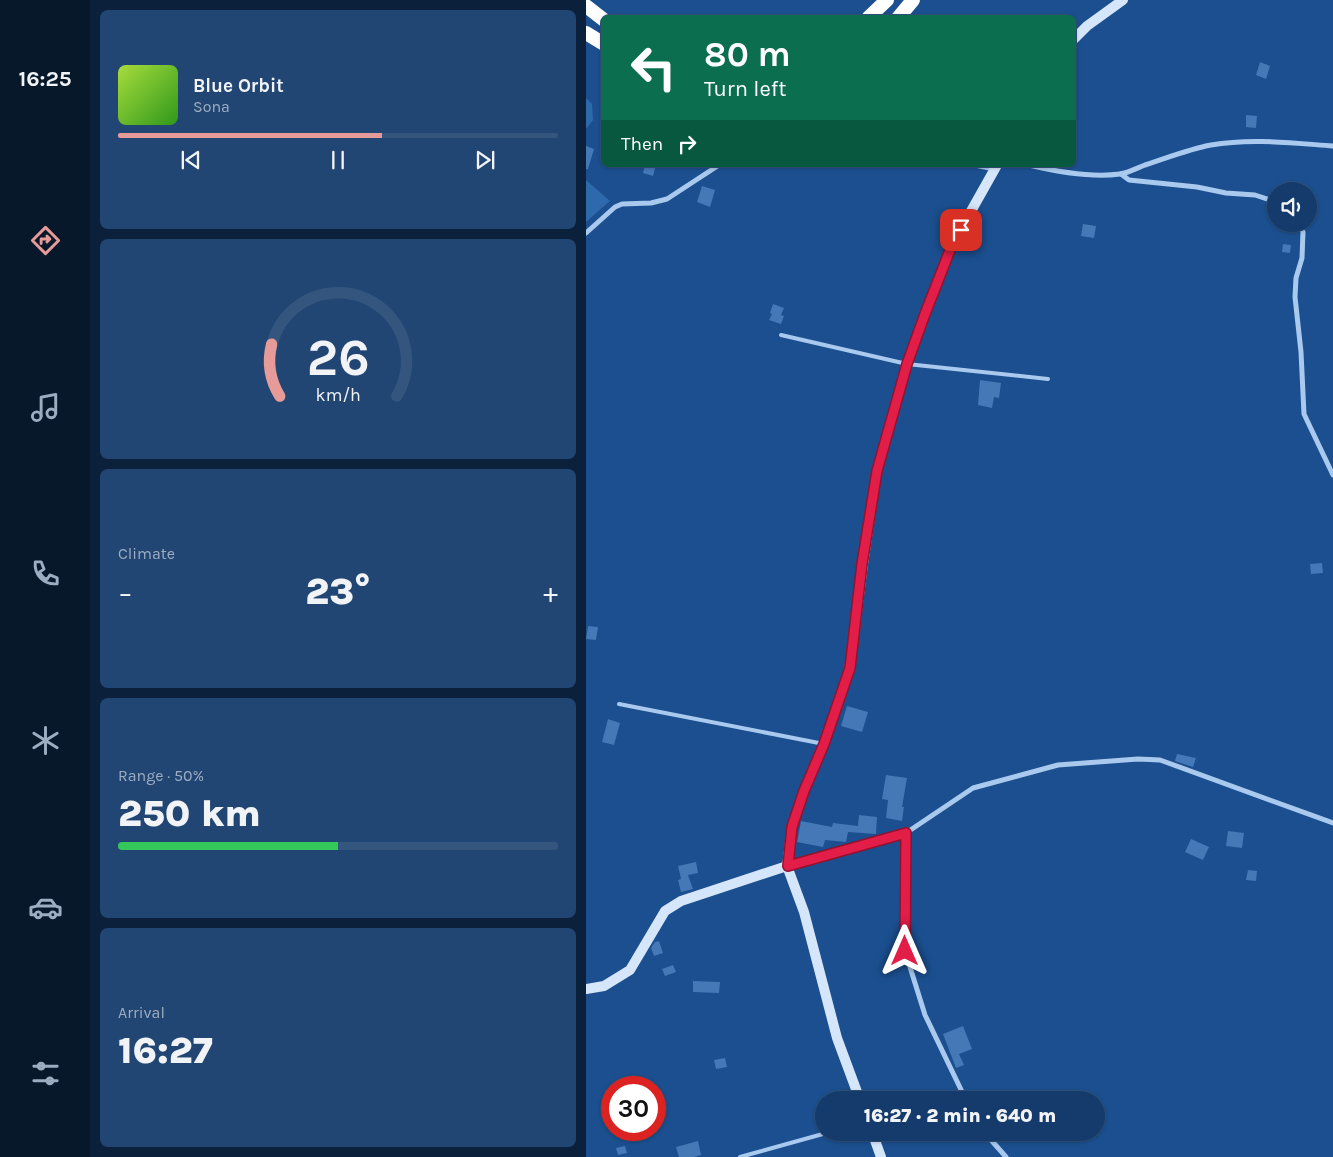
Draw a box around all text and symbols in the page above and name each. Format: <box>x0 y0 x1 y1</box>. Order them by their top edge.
text: 80 m <box>704 34 791 75</box>
icon: left <box>621 35 686 100</box>
text: 16:25 <box>18 66 72 92</box>
text: Blue Orbit <box>193 75 284 97</box>
text: Turn left <box>704 76 787 102</box>
text: Sona <box>193 97 230 116</box>
icon: right <box>673 130 701 158</box>
text: Then <box>621 133 663 155</box>
icon: previous <box>177 146 205 174</box>
icon: pause <box>324 146 352 174</box>
icon: next <box>471 146 499 174</box>
map controls <box>1267 182 1317 232</box>
button: sound <box>1267 182 1317 232</box>
pin <box>940 209 982 251</box>
icon: arrive <box>947 216 975 244</box>
icon: directions <box>28 223 63 258</box>
text: 26 <box>306 327 370 388</box>
text: km/h <box>315 385 361 406</box>
icon: music <box>28 390 63 425</box>
text: Climate <box>118 544 175 563</box>
icon: phone <box>28 556 63 591</box>
text: 23° <box>305 569 371 614</box>
text: − <box>118 576 133 609</box>
text: + <box>543 576 558 609</box>
icon: climate <box>28 723 63 758</box>
text: Range · 50% <box>118 766 204 785</box>
text: 250 km <box>118 791 261 836</box>
icon: car <box>28 890 63 925</box>
position arrow <box>878 924 930 976</box>
text: Arrival <box>118 1003 165 1022</box>
text: 16:27 <box>118 1028 213 1073</box>
icon: filters <box>28 1056 63 1091</box>
speed limit sign: 30 <box>601 1076 666 1141</box>
text: 16:27 · 2 min · 640 m <box>864 1105 1056 1127</box>

